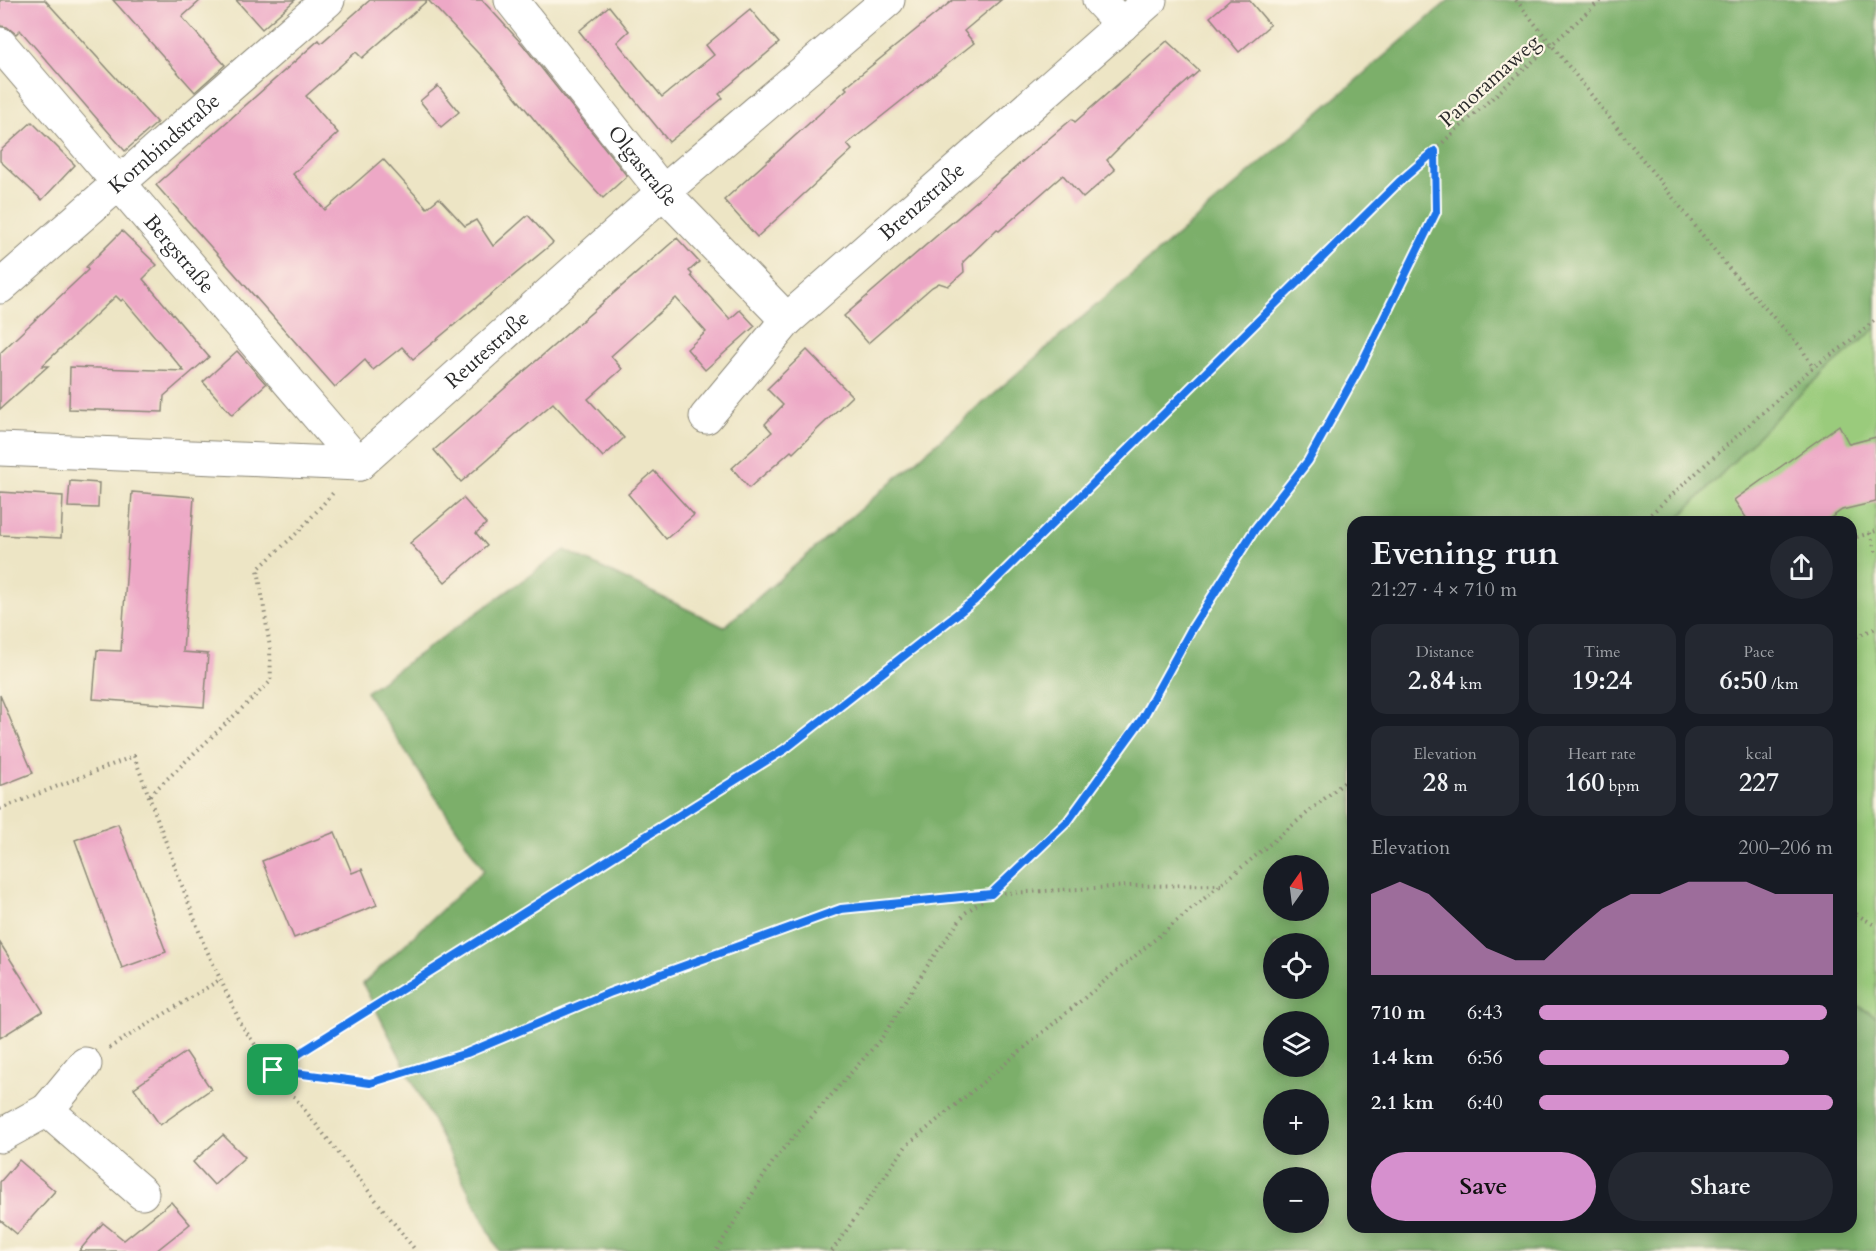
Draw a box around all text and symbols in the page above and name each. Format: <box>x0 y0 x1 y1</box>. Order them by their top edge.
street label: Panoramaweg <box>1433 28 1547 134</box>
street label: Kornbindstraße <box>102 87 226 200</box>
street label: Olgastraße <box>601 119 684 213</box>
street label: Brenzstraße <box>873 156 971 247</box>
street label: Bergstraße <box>137 208 221 300</box>
street label: Reutestraße <box>438 304 535 395</box>
text: Evening run <box>1371 531 1559 576</box>
button: share <box>1770 536 1833 599</box>
text: 21:27 · 4 × 710 m <box>1371 576 1517 603</box>
text: Distance <box>1416 641 1474 663</box>
text: Time <box>1583 641 1621 663</box>
text: Pace <box>1744 641 1774 663</box>
text: 2.84 <box>1408 663 1456 698</box>
text: 19:24 <box>1572 663 1632 698</box>
text: 6:50 <box>1719 663 1767 698</box>
text: km <box>1456 673 1482 695</box>
text: /km <box>1767 673 1799 695</box>
text: Elevation <box>1413 743 1477 765</box>
text: Heart rate <box>1568 743 1636 765</box>
text: kcal <box>1746 743 1772 765</box>
text: 28 <box>1423 765 1449 800</box>
text: 160 <box>1565 765 1605 800</box>
text: 227 <box>1739 765 1779 800</box>
text: m <box>1449 775 1467 797</box>
text: bpm <box>1605 775 1639 797</box>
text: Elevation <box>1371 834 1450 861</box>
text: 200–206 m <box>1738 834 1833 861</box>
north arrow <box>1263 855 1329 921</box>
map controls <box>1263 855 1329 1233</box>
button: locate <box>1263 933 1329 999</box>
text: 710 m <box>1371 999 1426 1026</box>
text: 6:43 <box>1467 999 1503 1026</box>
button: layers <box>1263 1011 1329 1077</box>
pin <box>247 1044 298 1095</box>
text: 1.4 km <box>1371 1044 1434 1071</box>
text: 6:56 <box>1467 1044 1503 1071</box>
icon: arrive <box>256 1053 289 1086</box>
button: + <box>1263 1089 1329 1155</box>
text: 2.1 km <box>1371 1089 1434 1116</box>
text: 6:40 <box>1467 1089 1503 1116</box>
button: Save <box>1371 1152 1596 1221</box>
button: Share <box>1608 1152 1833 1221</box>
button: − <box>1263 1167 1329 1233</box>

